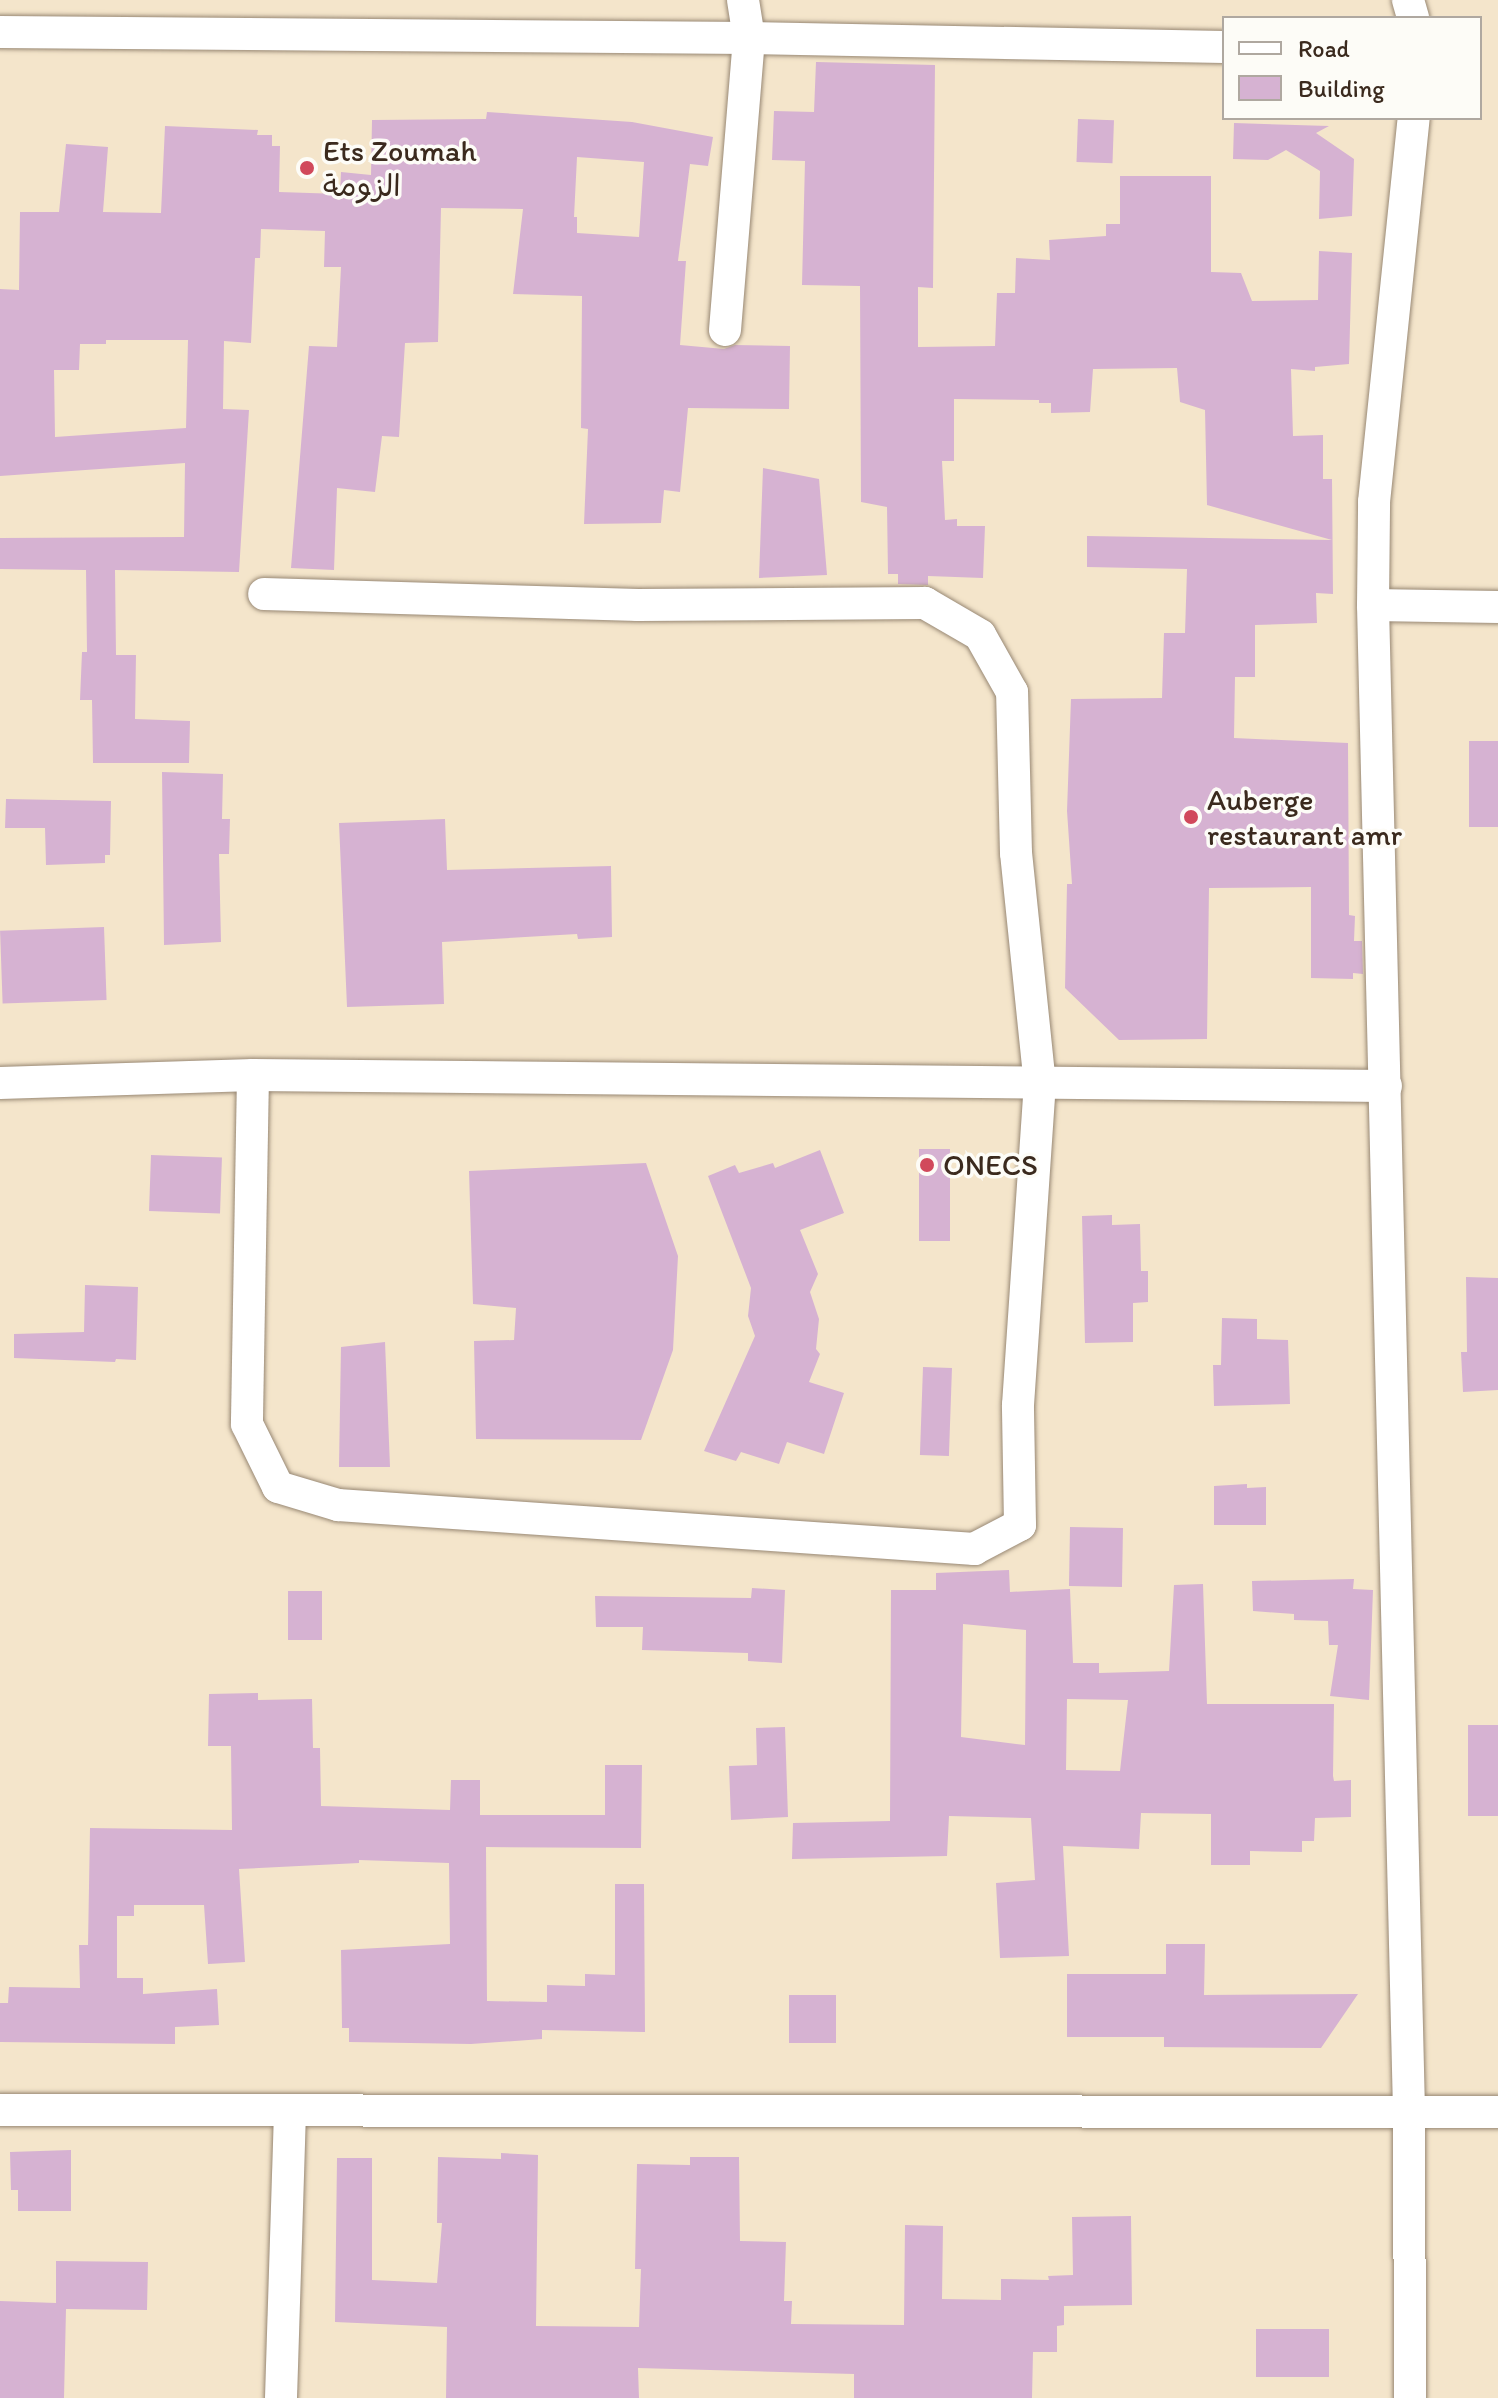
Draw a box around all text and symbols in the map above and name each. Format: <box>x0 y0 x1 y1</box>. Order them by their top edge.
legend <box>1222 16 1482 120</box>
text: Road <box>1298 34 1350 63</box>
text: Building <box>1298 74 1385 103</box>
place label: Ets Zoumah الزومة <box>323 133 476 204</box>
marker: Ets Zoumah الزومة <box>298 159 316 177</box>
place label: Auberge restaurant amr <box>1207 782 1403 852</box>
marker: Auberge restaurant amr <box>1182 808 1200 826</box>
place label: ONECS <box>943 1147 1038 1183</box>
marker: ONECS <box>918 1156 936 1174</box>

